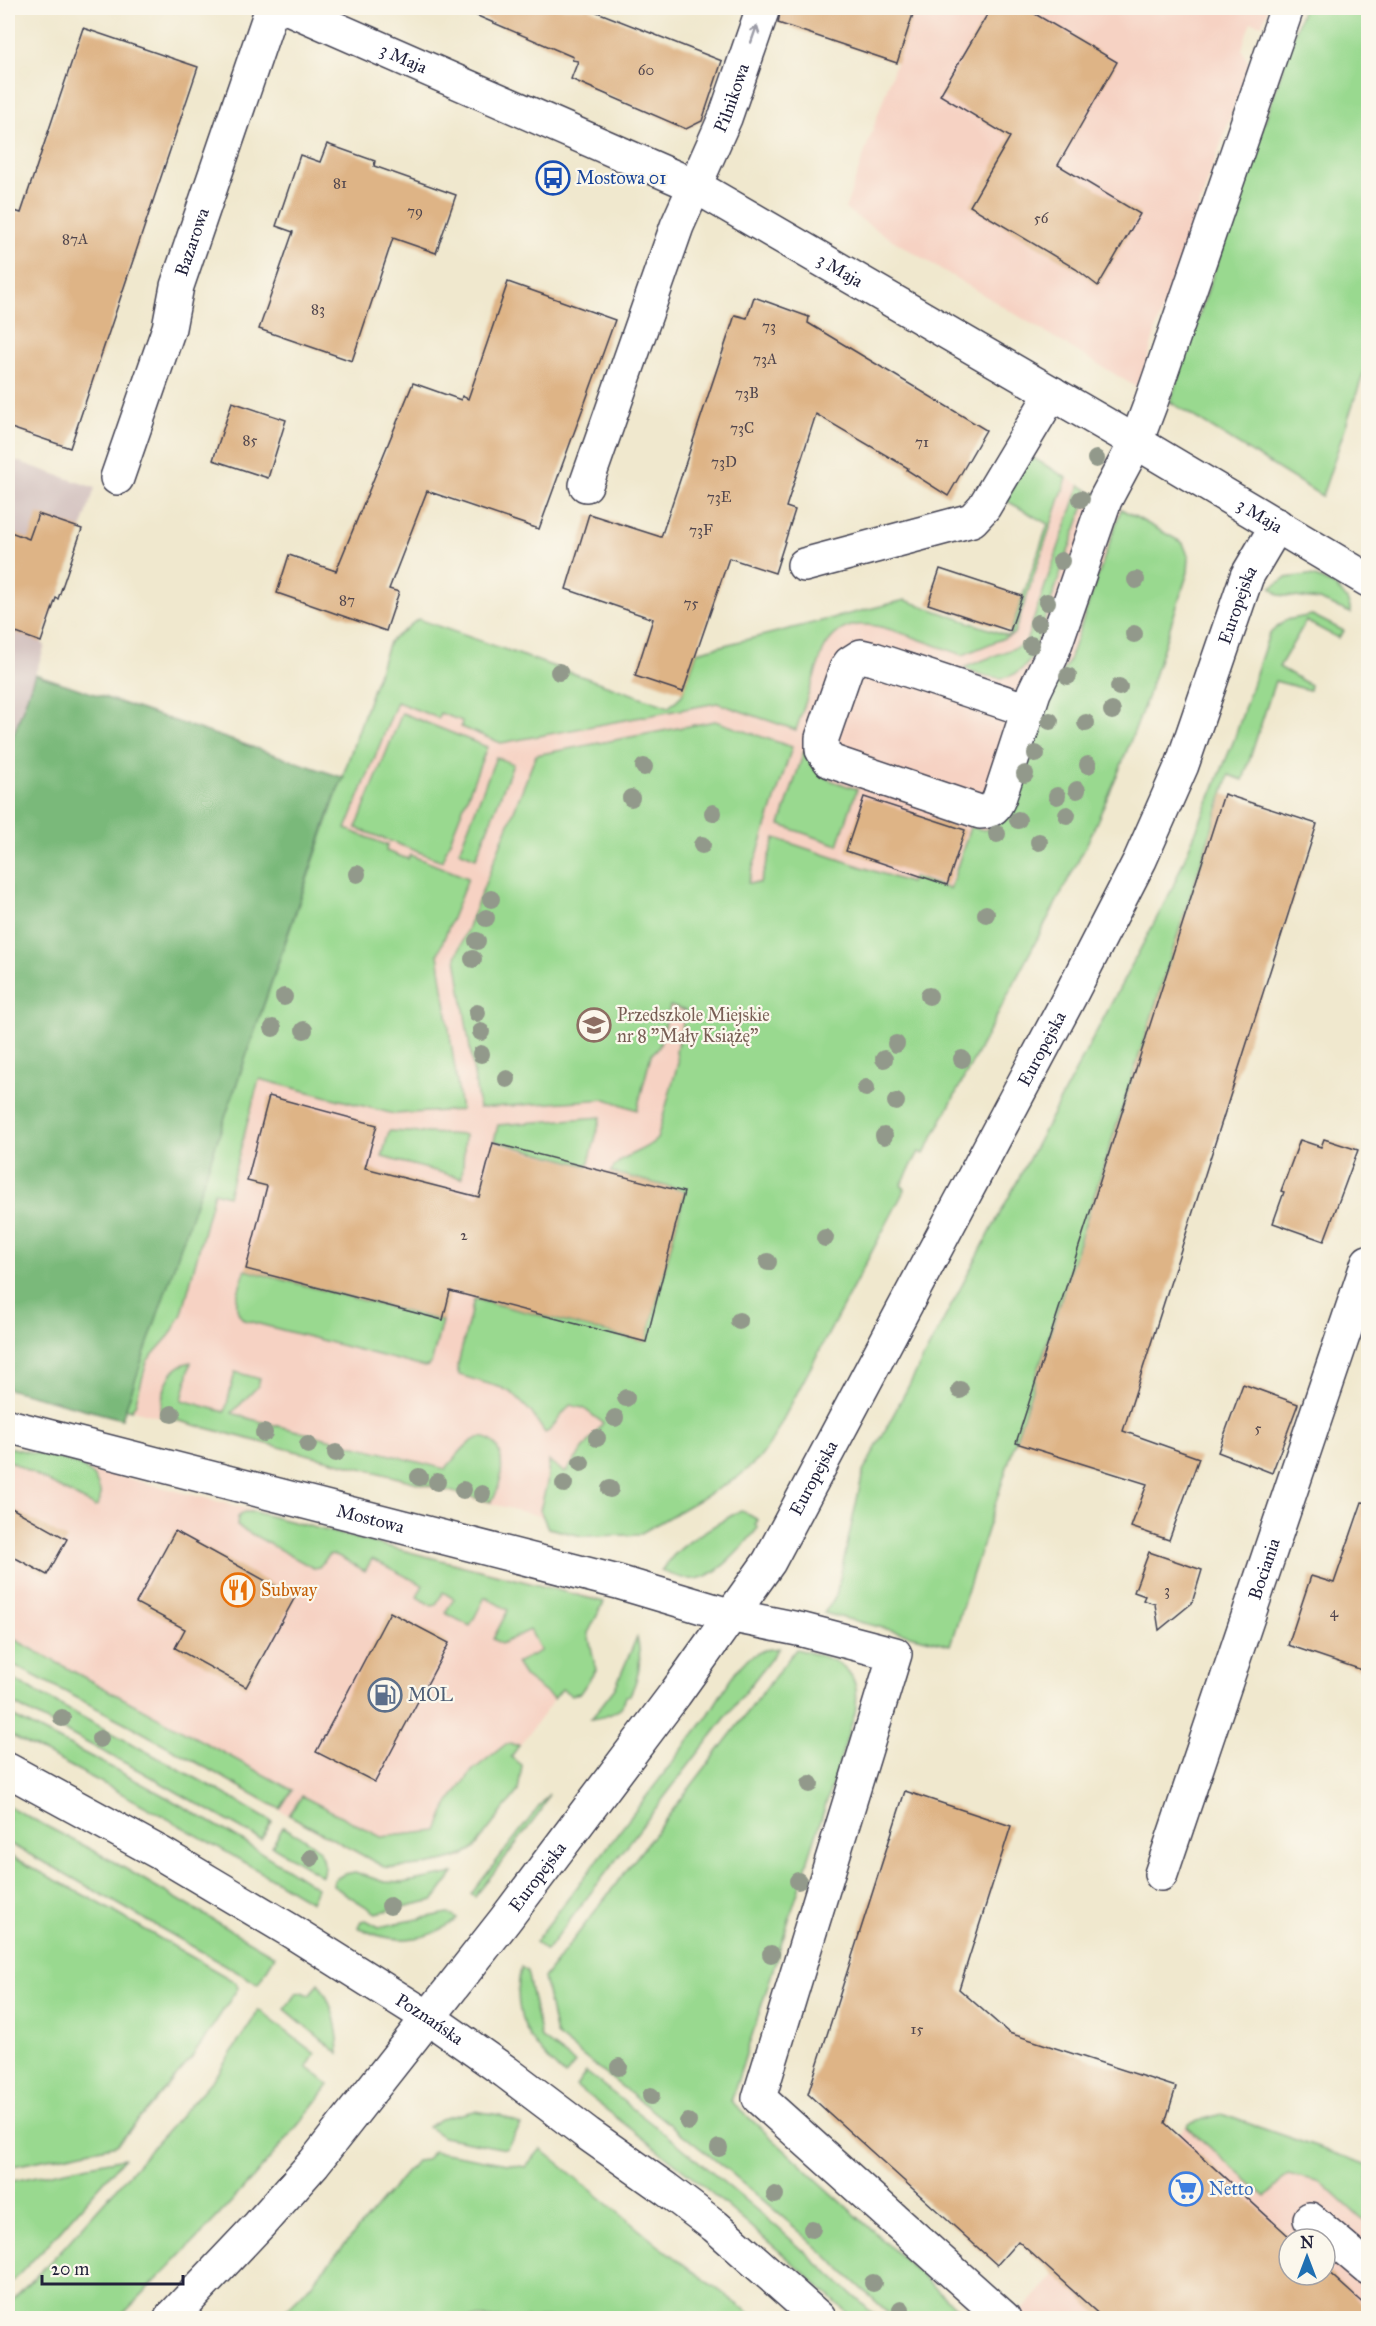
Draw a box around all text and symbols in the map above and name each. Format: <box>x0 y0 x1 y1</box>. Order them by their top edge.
one-way arrow <box>749 25 760 43</box>
street label: 3 Maja <box>376 39 431 79</box>
street label: Pilnikowa <box>709 60 754 136</box>
house number: 60 <box>638 61 654 79</box>
bus stop icon: Mostowa 01 <box>535 160 571 196</box>
place label: Mostowa 01 <box>576 167 666 189</box>
house number: 81 <box>333 174 347 192</box>
house number: 79 <box>407 202 423 220</box>
street label: Bazarowa <box>170 205 214 279</box>
house number: 56 <box>1034 209 1050 227</box>
house number: 87A <box>62 230 88 248</box>
street label: 3 Maja <box>813 248 867 292</box>
house number: 83 <box>311 300 325 318</box>
house number: 73 <box>762 317 776 335</box>
house number: 73A <box>753 350 777 368</box>
house number: 73B <box>735 384 759 402</box>
house number: 73C <box>730 419 754 437</box>
house number: 85 <box>243 431 257 449</box>
house number: 71 <box>915 433 929 451</box>
house number: 73D <box>711 453 737 471</box>
house number: 73E <box>707 488 732 506</box>
street label: 3 Maja <box>1233 493 1287 538</box>
house number: 73F <box>689 521 713 539</box>
street label: Europejska <box>1213 561 1262 647</box>
house number: 87 <box>339 591 355 609</box>
house number: 75 <box>684 594 699 612</box>
place label: Przedszkole Miejskie nr 8 "Mały Książę" <box>617 1004 770 1047</box>
school or university icon: Przedszkole Miejskie nr 8 "Mały Książę" <box>576 1007 612 1043</box>
street label: Europejska <box>1013 1007 1071 1090</box>
house number: 2 <box>460 1226 468 1244</box>
house number: 5 <box>1255 1419 1262 1437</box>
street label: Europejska <box>785 1436 843 1519</box>
street label: Mostowa <box>334 1499 407 1538</box>
street label: Bociania <box>1244 1535 1285 1603</box>
restaurant icon: Subway <box>220 1572 256 1608</box>
place label: Subway <box>261 1579 318 1601</box>
house number: 3 <box>1164 1581 1170 1599</box>
house number: 4 <box>1330 1603 1339 1621</box>
fuel station icon: MOL <box>367 1677 403 1713</box>
place label: MOL <box>408 1684 454 1706</box>
street label: Europejska <box>504 1837 571 1916</box>
street label: Poznańska <box>392 1989 468 2050</box>
house number: 15 <box>911 2020 923 2038</box>
supermarket icon: Netto <box>1168 2171 1204 2207</box>
place label: Netto <box>1209 2178 1253 2200</box>
north arrow <box>1277 2227 1337 2287</box>
text: N <box>1300 2233 1314 2252</box>
scale bar <box>42 2248 183 2286</box>
text: 20 m <box>51 2258 89 2280</box>

